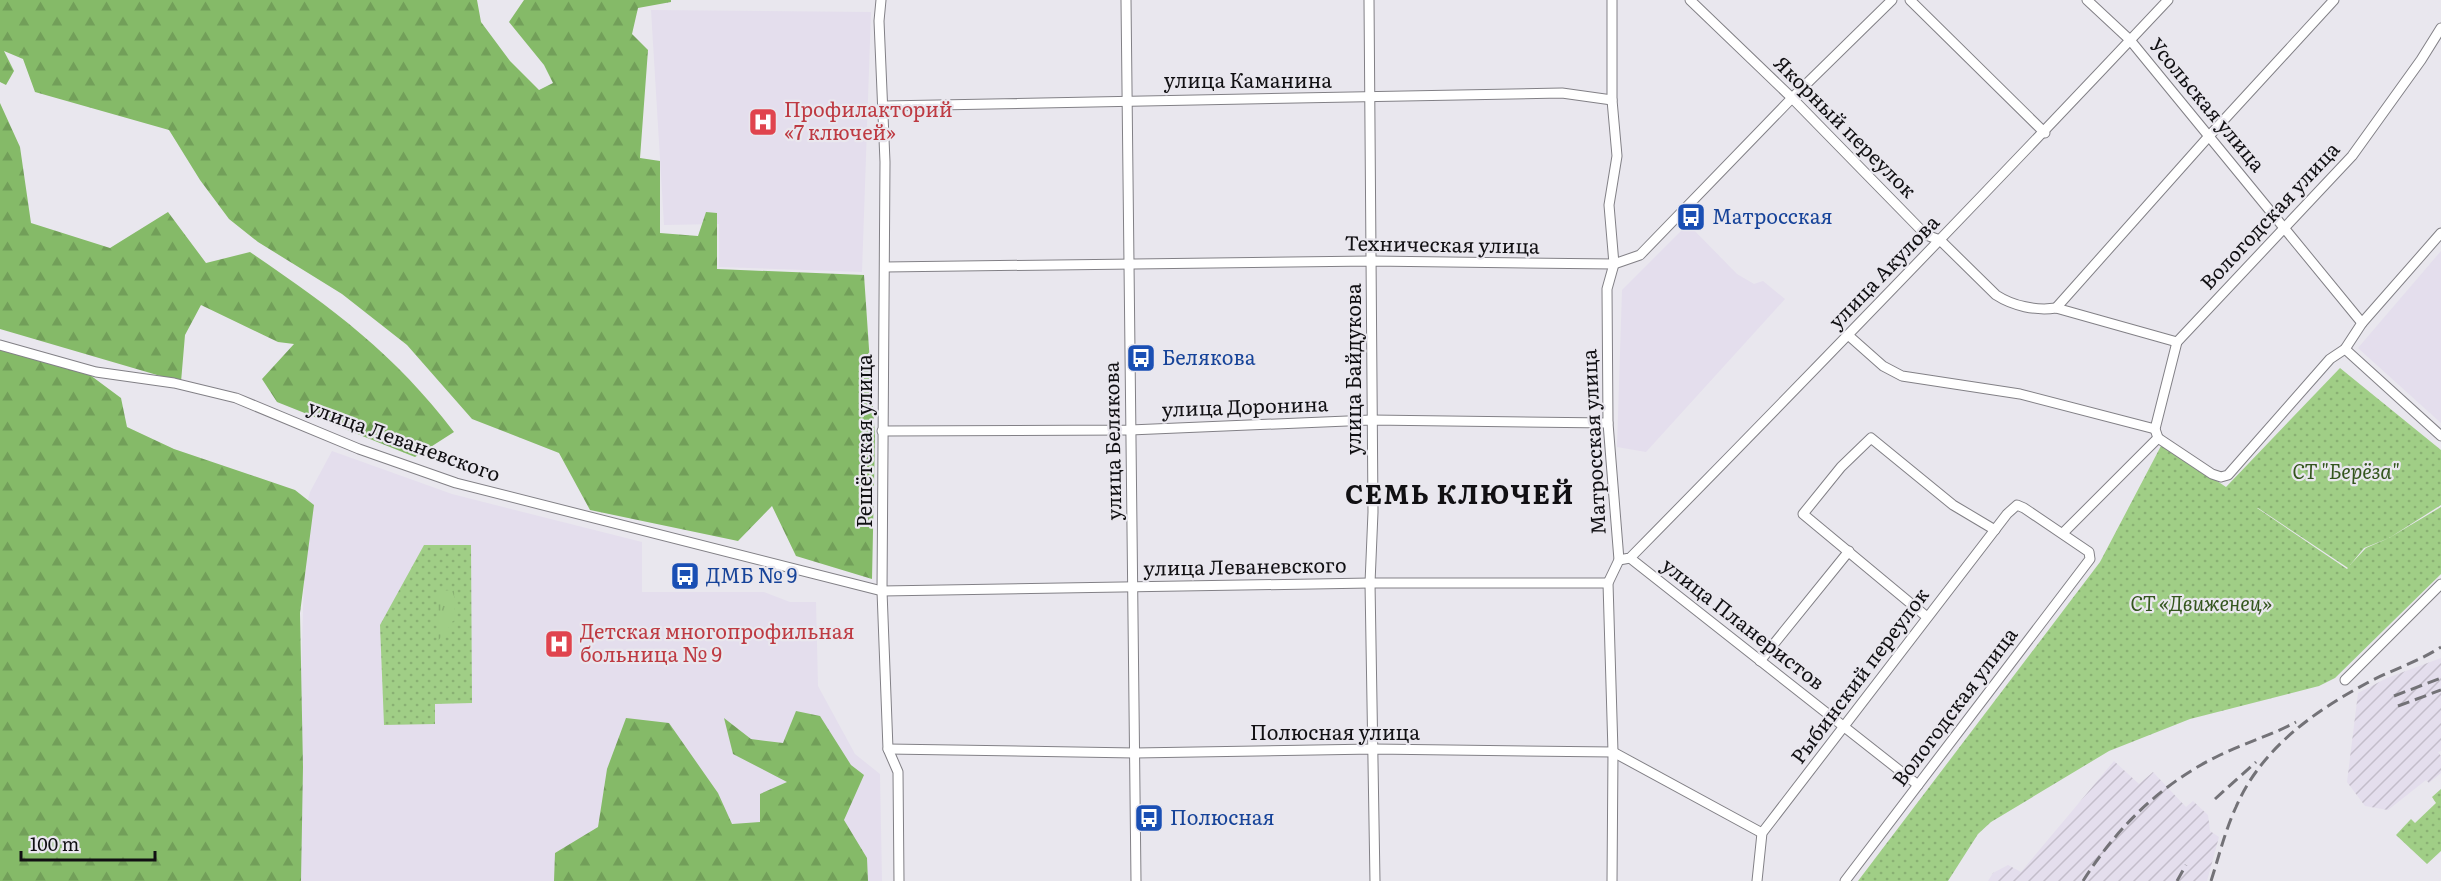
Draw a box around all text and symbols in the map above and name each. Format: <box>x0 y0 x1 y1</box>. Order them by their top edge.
street label: Усольская улица <box>2143 30 2274 177</box>
street label: Якорный переулок <box>1768 48 1925 204</box>
street label: улица Каманина <box>1164 64 1332 94</box>
place label: Профилакторий «7 ключей» <box>784 93 953 146</box>
hospital icon: Профилакторий «7 ключей» <box>747 106 779 138</box>
street label: Вологодская улица <box>2192 134 2345 295</box>
place label: Матросская <box>1712 200 1833 230</box>
bus stop icon: Матросская <box>1675 201 1707 233</box>
street label: улица Акулова <box>1820 207 1945 334</box>
street label: Техническая улица <box>1344 226 1540 260</box>
street label: улица Байдукова <box>1337 283 1367 455</box>
place label: Белякова <box>1162 341 1256 371</box>
bus stop icon: Белякова <box>1125 342 1157 374</box>
street label: Матросская улица <box>1572 348 1612 536</box>
street label: Решётская улица <box>848 354 878 528</box>
street label: улица Белякова <box>1095 361 1127 521</box>
street label: улица Доронина <box>1161 387 1329 423</box>
street label: улица Леваневского <box>304 390 505 488</box>
park label: СТ "Берёза" <box>2292 455 2400 485</box>
district label: СЕМЬ КЛЮЧЕЙ <box>1345 473 1575 512</box>
street label: улица Леваневского <box>1143 548 1347 582</box>
street label: улица Планеристов <box>1656 549 1832 696</box>
place label: ДМБ № 9 <box>706 559 797 589</box>
bus stop icon: ДМБ № 9 <box>669 560 701 592</box>
street label: Рыбинский переулок <box>1782 580 1935 769</box>
park label: СТ «Движенец» <box>2130 587 2272 617</box>
place label: Детская многопрофильная больница № 9 <box>580 615 855 668</box>
street label: Вологодская улица <box>1883 620 2023 792</box>
hospital icon: Детская многопрофильная больница № 9 <box>543 628 575 660</box>
street label: Полюсная улица <box>1250 716 1420 746</box>
place label: Полюсная <box>1170 801 1275 831</box>
bus stop icon: Полюсная <box>1133 802 1165 834</box>
scale bar <box>21 824 154 862</box>
text: 100 m <box>30 830 79 857</box>

